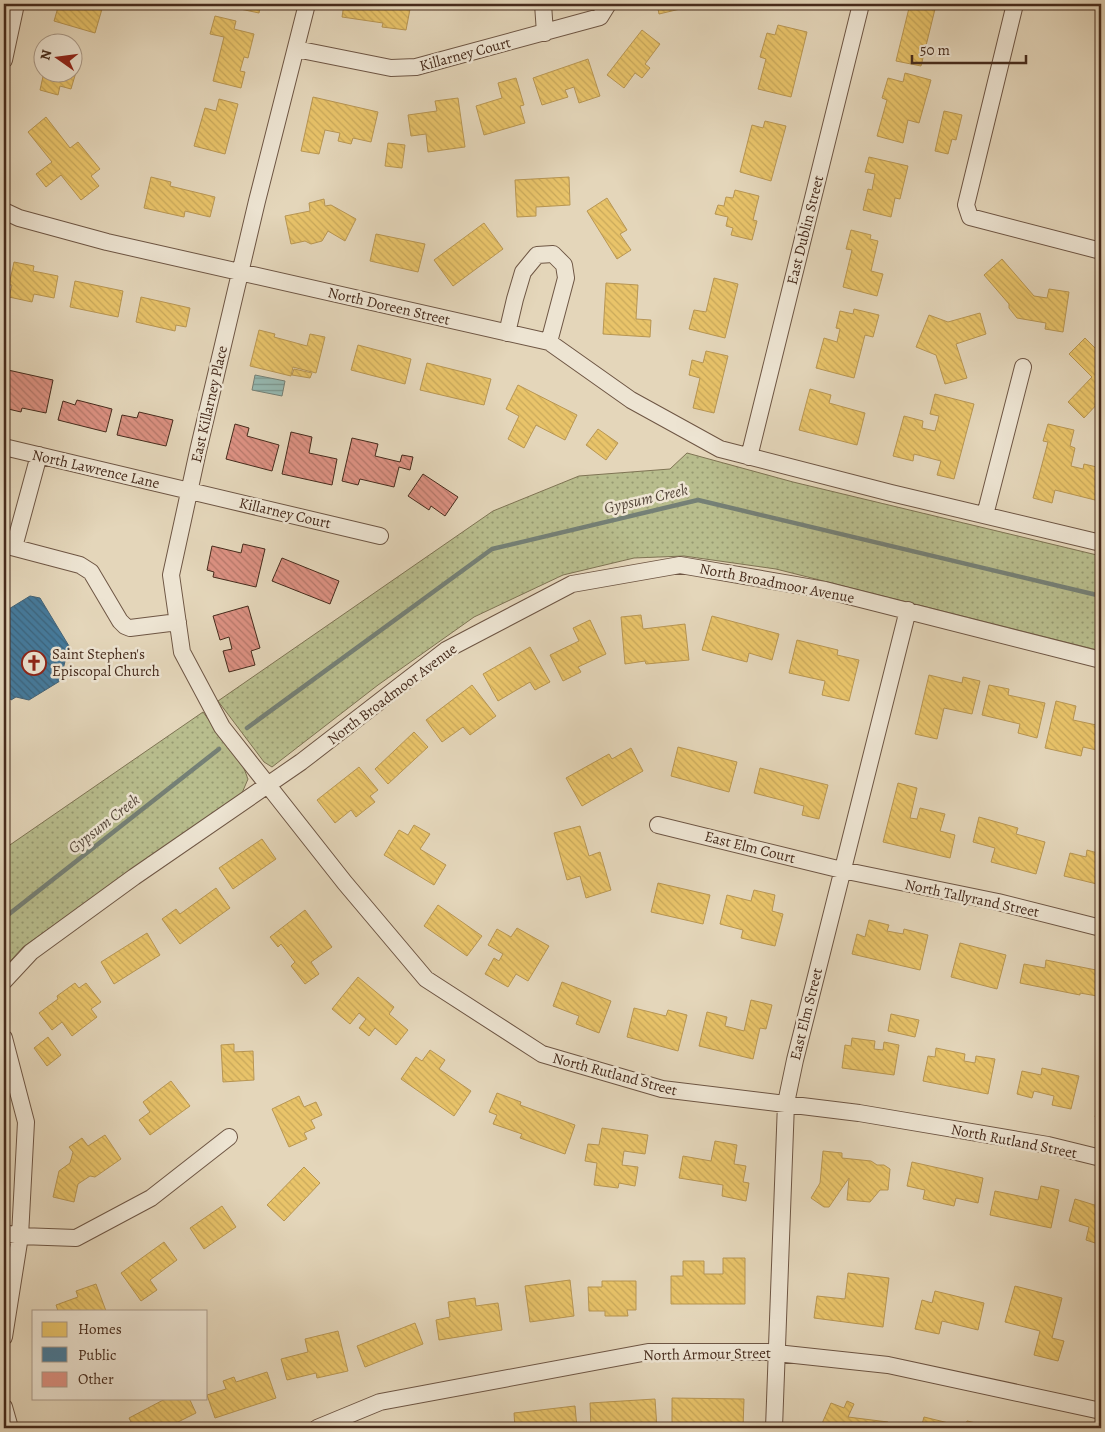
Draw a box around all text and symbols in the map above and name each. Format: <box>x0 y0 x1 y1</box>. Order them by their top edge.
north arrow <box>32 32 82 82</box>
street label: Killarney Court <box>417 32 513 76</box>
scale bar <box>912 32 1026 64</box>
text: 50 m <box>920 40 950 60</box>
text: N <box>35 48 56 62</box>
street label: East Dublin Street <box>782 173 828 287</box>
street label: North Doreen Street <box>326 282 452 330</box>
street label: East Killarney Place <box>186 343 232 465</box>
street label: North Lawrence Lane <box>30 445 162 493</box>
water label: Gypsum Creek <box>602 479 690 519</box>
street label: Killarney Court <box>237 493 333 533</box>
street label: North Broadmoor Avenue <box>698 558 856 608</box>
street label: North Broadmoor Avenue <box>323 638 461 749</box>
place label: Saint Stephen's Episcopal Church <box>52 644 160 681</box>
church icon: Saint Stephen's Episcopal Church <box>21 650 47 676</box>
water label: Gypsum Creek <box>64 789 144 859</box>
street label: East Elm Court <box>703 826 798 868</box>
street label: North Tallyrand Street <box>903 874 1041 922</box>
street label: East Elm Street <box>785 966 827 1062</box>
street label: North Rutland Street <box>550 1048 680 1100</box>
street label: North Rutland Street <box>949 1119 1079 1163</box>
legend <box>32 1310 208 1400</box>
text: Homes <box>78 1319 122 1339</box>
street label: North Armour Street <box>643 1343 771 1365</box>
text: Public <box>78 1345 116 1365</box>
text: Other <box>78 1369 114 1389</box>

